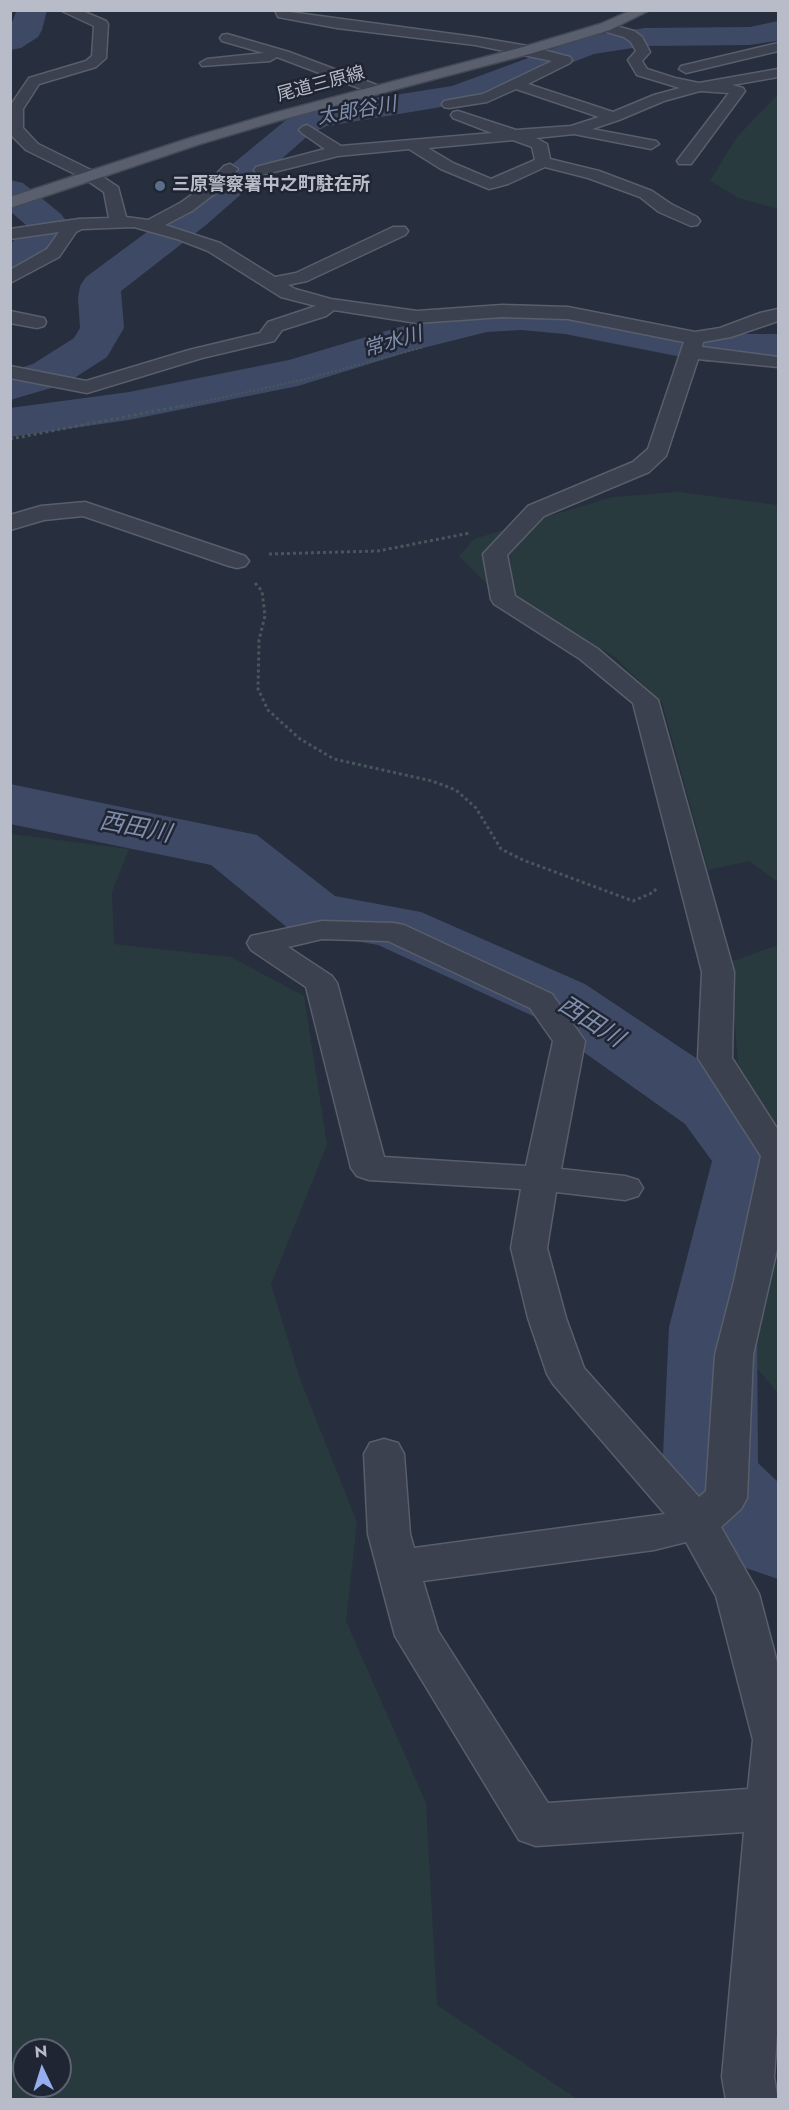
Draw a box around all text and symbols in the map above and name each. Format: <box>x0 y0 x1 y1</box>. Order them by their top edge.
street label: 尾道三原線 <box>275 63 367 107</box>
water label: 太郎谷川 <box>316 93 398 131</box>
place label: 三原警察署中之町駐在所 <box>172 175 370 197</box>
marker: 三原警察署中之町駐在所 <box>153 179 167 193</box>
water label: 常水川 <box>361 323 425 363</box>
water label: 西田川 <box>97 808 173 850</box>
water label: 西田川 <box>552 991 628 1055</box>
north arrow <box>12 2038 72 2098</box>
text: N <box>34 2040 48 2063</box>

